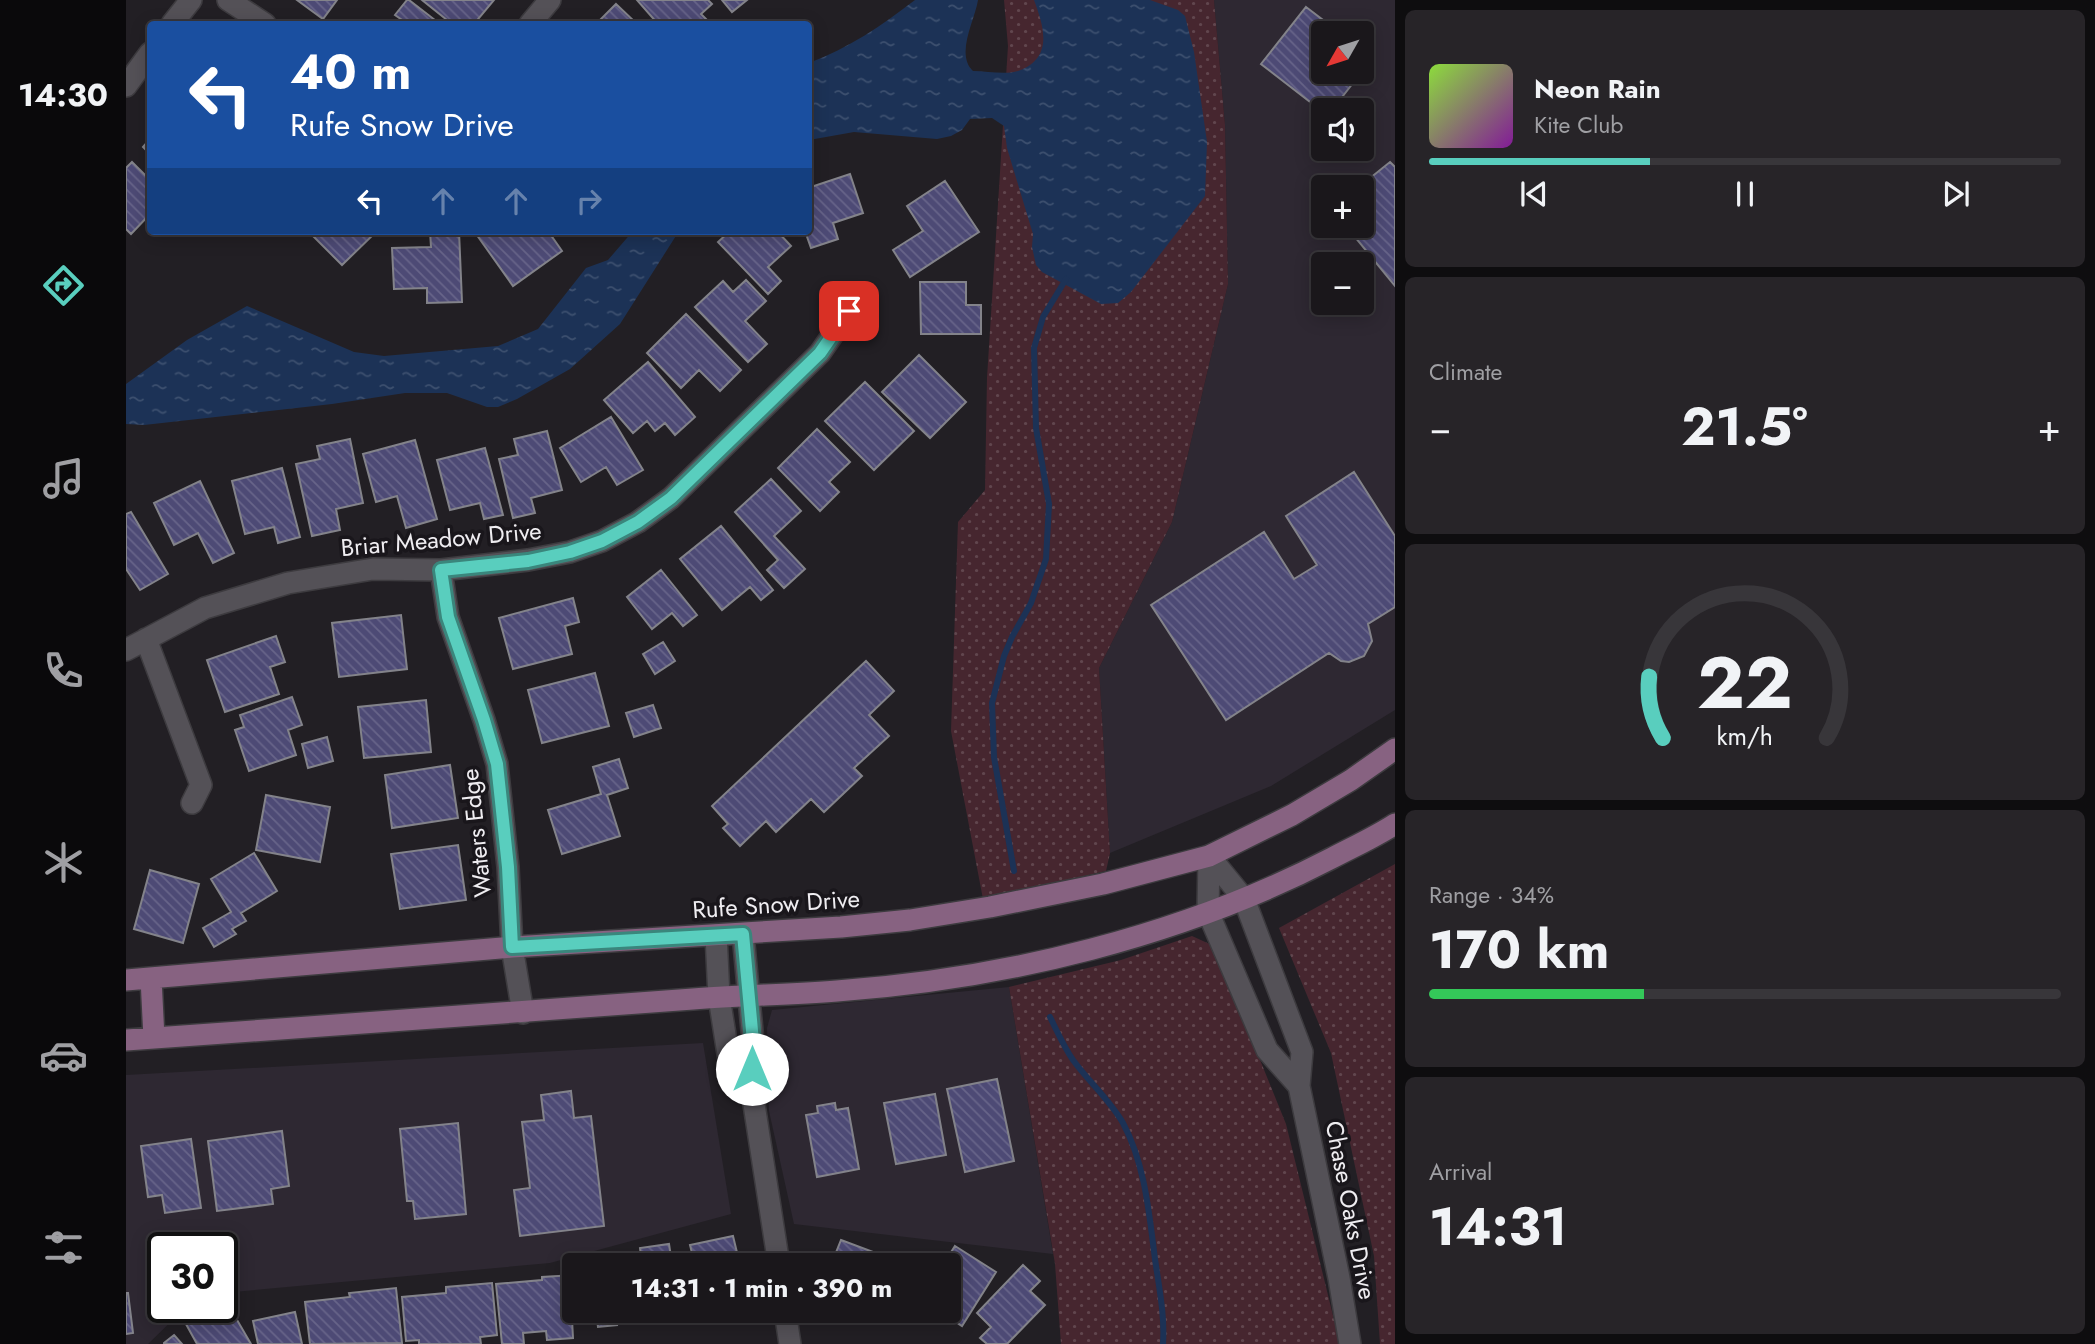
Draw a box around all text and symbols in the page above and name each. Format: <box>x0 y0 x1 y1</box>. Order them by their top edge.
north arrow <box>1311 21 1374 84</box>
map controls <box>1311 21 1374 315</box>
text: 40 m <box>290 37 412 107</box>
icon: left <box>175 49 266 140</box>
text: Neon Rain <box>1534 70 1661 108</box>
text: 14:30 <box>18 72 108 118</box>
button: sound <box>1311 98 1374 161</box>
text: Rufe Snow Drive <box>290 102 514 148</box>
text: Kite Club <box>1534 108 1623 142</box>
button: + <box>1311 175 1374 238</box>
icon: previous <box>1515 175 1553 213</box>
icon: pause <box>1726 175 1764 213</box>
icon: next <box>1937 175 1975 213</box>
icon: left <box>351 182 389 220</box>
icon: ahead <box>424 182 462 220</box>
icon: ahead <box>497 182 535 220</box>
icon: right <box>570 182 608 220</box>
button: − <box>1311 252 1374 315</box>
icon: directions <box>39 261 88 310</box>
pin <box>819 281 879 341</box>
icon: arrive <box>830 292 868 330</box>
text: Climate <box>1429 355 1502 389</box>
text: 21.5° <box>1681 389 1808 465</box>
text: − <box>1429 400 1451 455</box>
text: + <box>2038 400 2061 455</box>
icon: music <box>39 454 88 503</box>
street label: Briar Meadow Drive <box>339 513 543 565</box>
text: 22 <box>1697 630 1793 735</box>
icon: phone <box>39 646 88 695</box>
text: km/h <box>1717 718 1773 754</box>
street label: Waters Edge <box>452 767 500 899</box>
icon: climate <box>39 838 88 887</box>
text: Range · 34% <box>1429 878 1554 912</box>
street label: Rufe Snow Drive <box>691 881 861 927</box>
text: 170 km <box>1429 912 1610 988</box>
icon: car <box>39 1031 88 1080</box>
position arrow <box>715 1032 789 1106</box>
street label: Chase Oaks Drive <box>1317 1118 1385 1302</box>
text: Arrival <box>1429 1155 1492 1189</box>
text: 14:31 <box>1429 1189 1567 1265</box>
icon: filters <box>39 1223 88 1272</box>
speed limit sign: 30 <box>147 1232 238 1323</box>
text: 14:31 · 1 min · 390 m <box>631 1269 892 1307</box>

